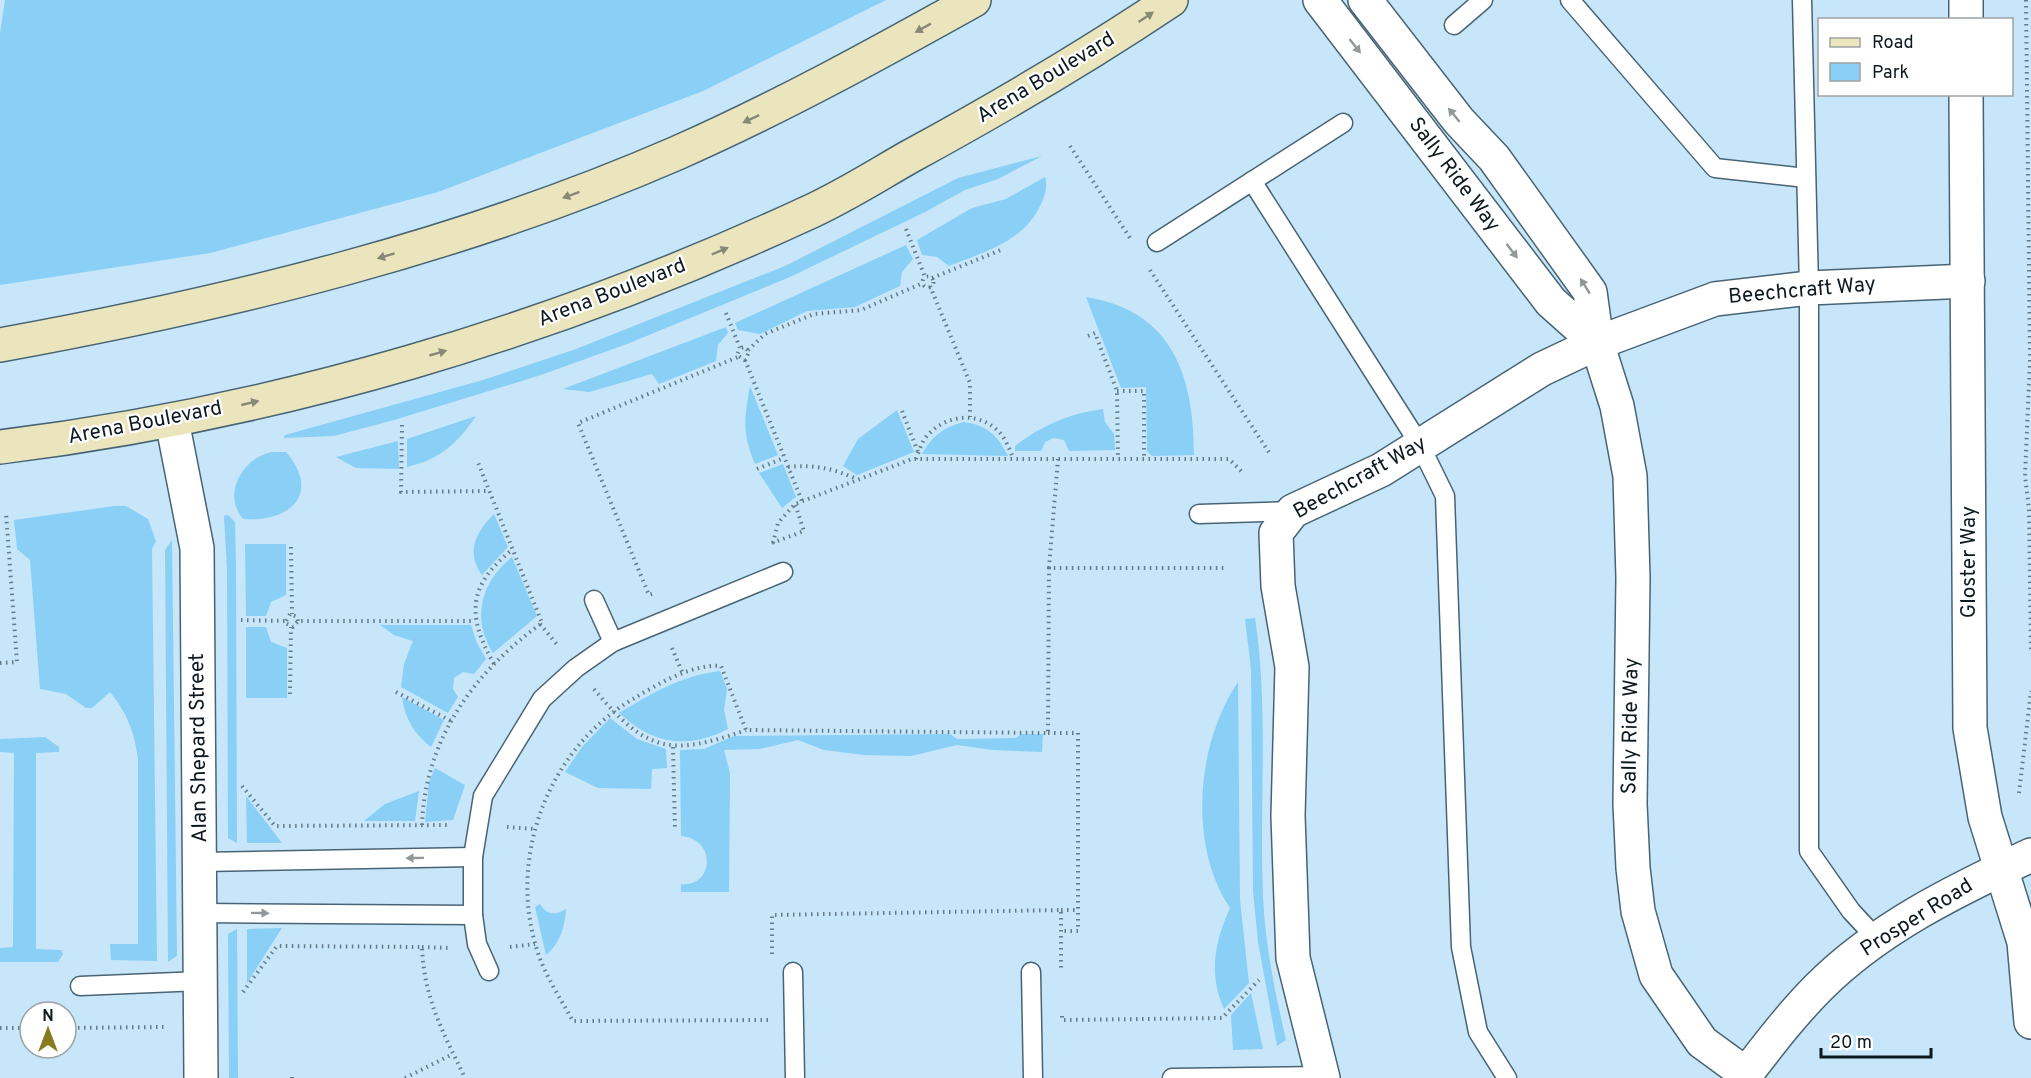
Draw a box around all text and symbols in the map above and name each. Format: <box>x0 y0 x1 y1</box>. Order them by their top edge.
one-way arrow <box>1138 12 1154 23</box>
legend <box>1818 18 2013 96</box>
one-way arrow <box>914 23 931 33</box>
street label: Arena Boulevard <box>972 26 1120 130</box>
text: Road <box>1872 32 1914 55</box>
one-way arrow <box>1349 39 1361 54</box>
text: Park <box>1872 62 1909 85</box>
one-way arrow <box>1448 107 1461 123</box>
street label: Sally Ride Way <box>1402 112 1506 238</box>
one-way arrow <box>742 115 759 124</box>
one-way arrow <box>562 191 580 201</box>
one-way arrow <box>1506 244 1518 259</box>
one-way arrow <box>711 246 729 255</box>
one-way arrow <box>377 252 395 261</box>
street label: Arena Boulevard <box>534 252 690 334</box>
street label: Beechcraft Way <box>1727 271 1877 311</box>
one-way arrow <box>1580 278 1591 294</box>
one-way arrow <box>429 348 447 358</box>
street label: Arena Boulevard <box>66 395 224 451</box>
one-way arrow <box>240 397 259 407</box>
street label: Beechcraft Way <box>1289 430 1431 526</box>
street label: Gloster Way <box>1956 506 1983 618</box>
street label: Alan Shepard Street <box>184 653 214 843</box>
street label: Sally Ride Way <box>1616 657 1646 795</box>
one-way arrow <box>405 853 424 863</box>
street label: Prosper Road <box>1856 873 1978 963</box>
one-way arrow <box>250 908 269 918</box>
north arrow <box>18 1000 78 1060</box>
text: N <box>42 1007 54 1027</box>
scale bar <box>1821 1021 1930 1059</box>
text: 20 m <box>1830 1032 1872 1055</box>

